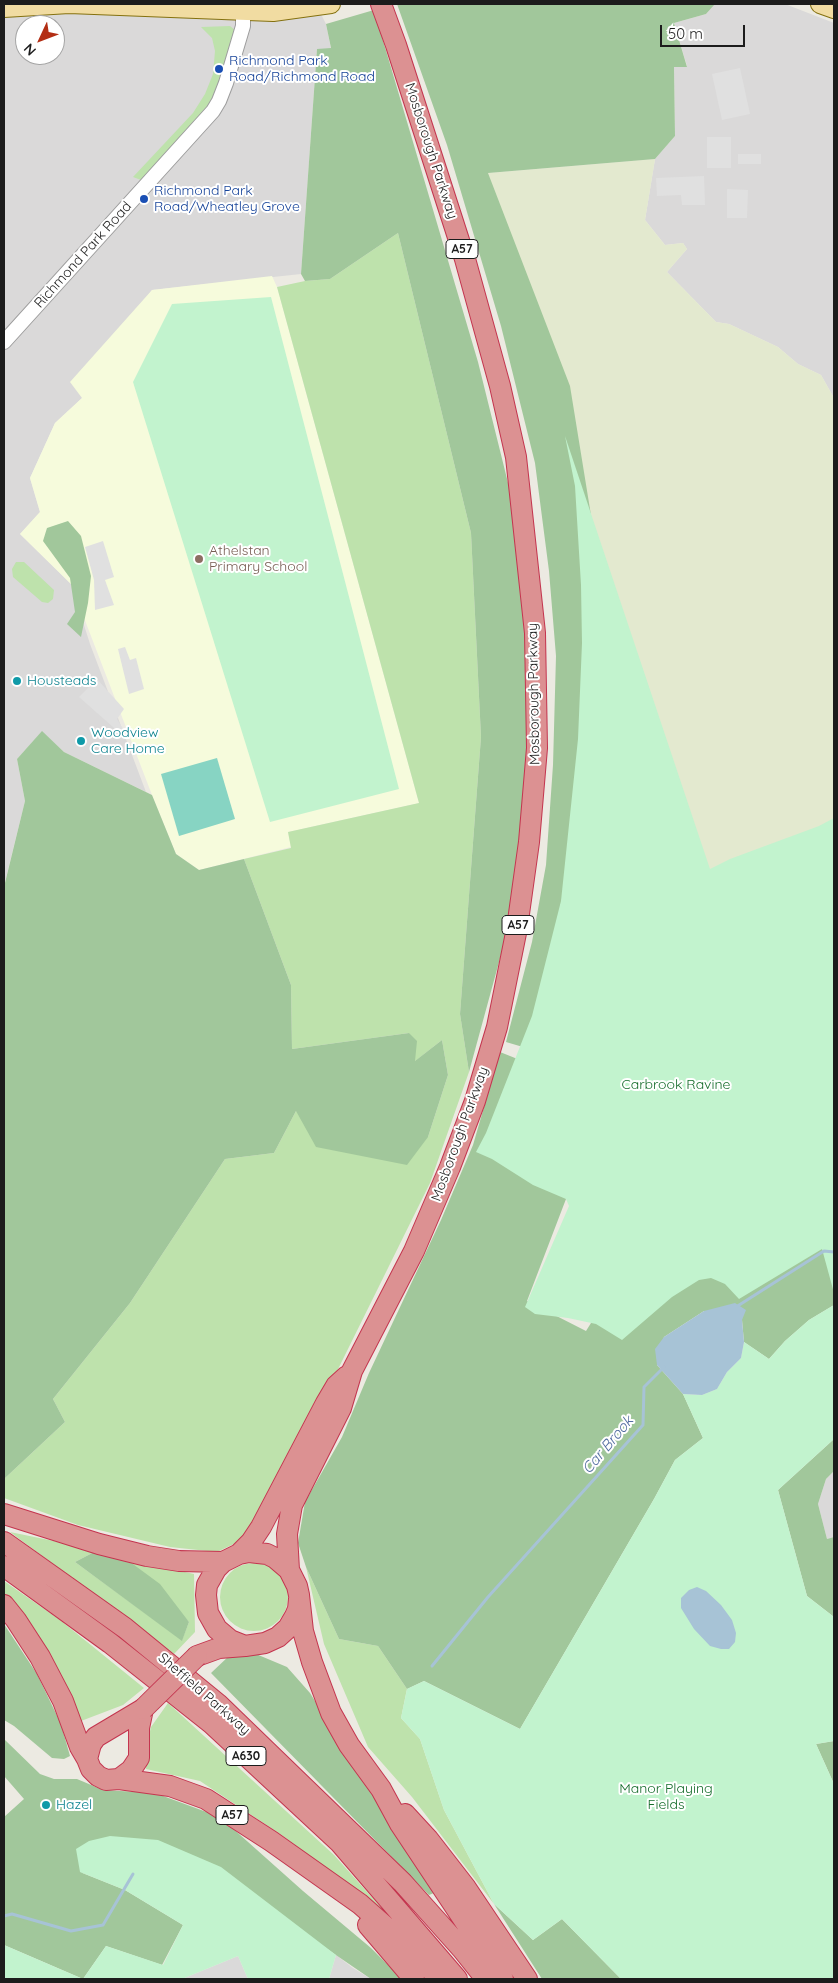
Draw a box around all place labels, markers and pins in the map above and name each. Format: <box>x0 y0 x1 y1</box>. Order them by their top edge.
place label: Richmond Park Road/Richmond Road <box>229 53 375 85</box>
marker: Richmond Park Road/Richmond Road <box>213 63 225 75</box>
place label: Richmond Park Road/Wheatley Grove <box>154 183 300 216</box>
marker: Richmond Park Road/Wheatley Grove <box>138 193 150 205</box>
place label: Athelstan Primary School <box>209 543 307 576</box>
marker: Athelstan Primary School <box>193 553 205 565</box>
place label: Housteads <box>27 673 96 689</box>
marker: Housteads <box>11 675 23 687</box>
place label: Woodview Care Home <box>91 725 165 758</box>
marker: Woodview Care Home <box>75 735 87 747</box>
place label: Hazel <box>56 1797 92 1813</box>
marker: Hazel <box>40 1799 52 1811</box>

